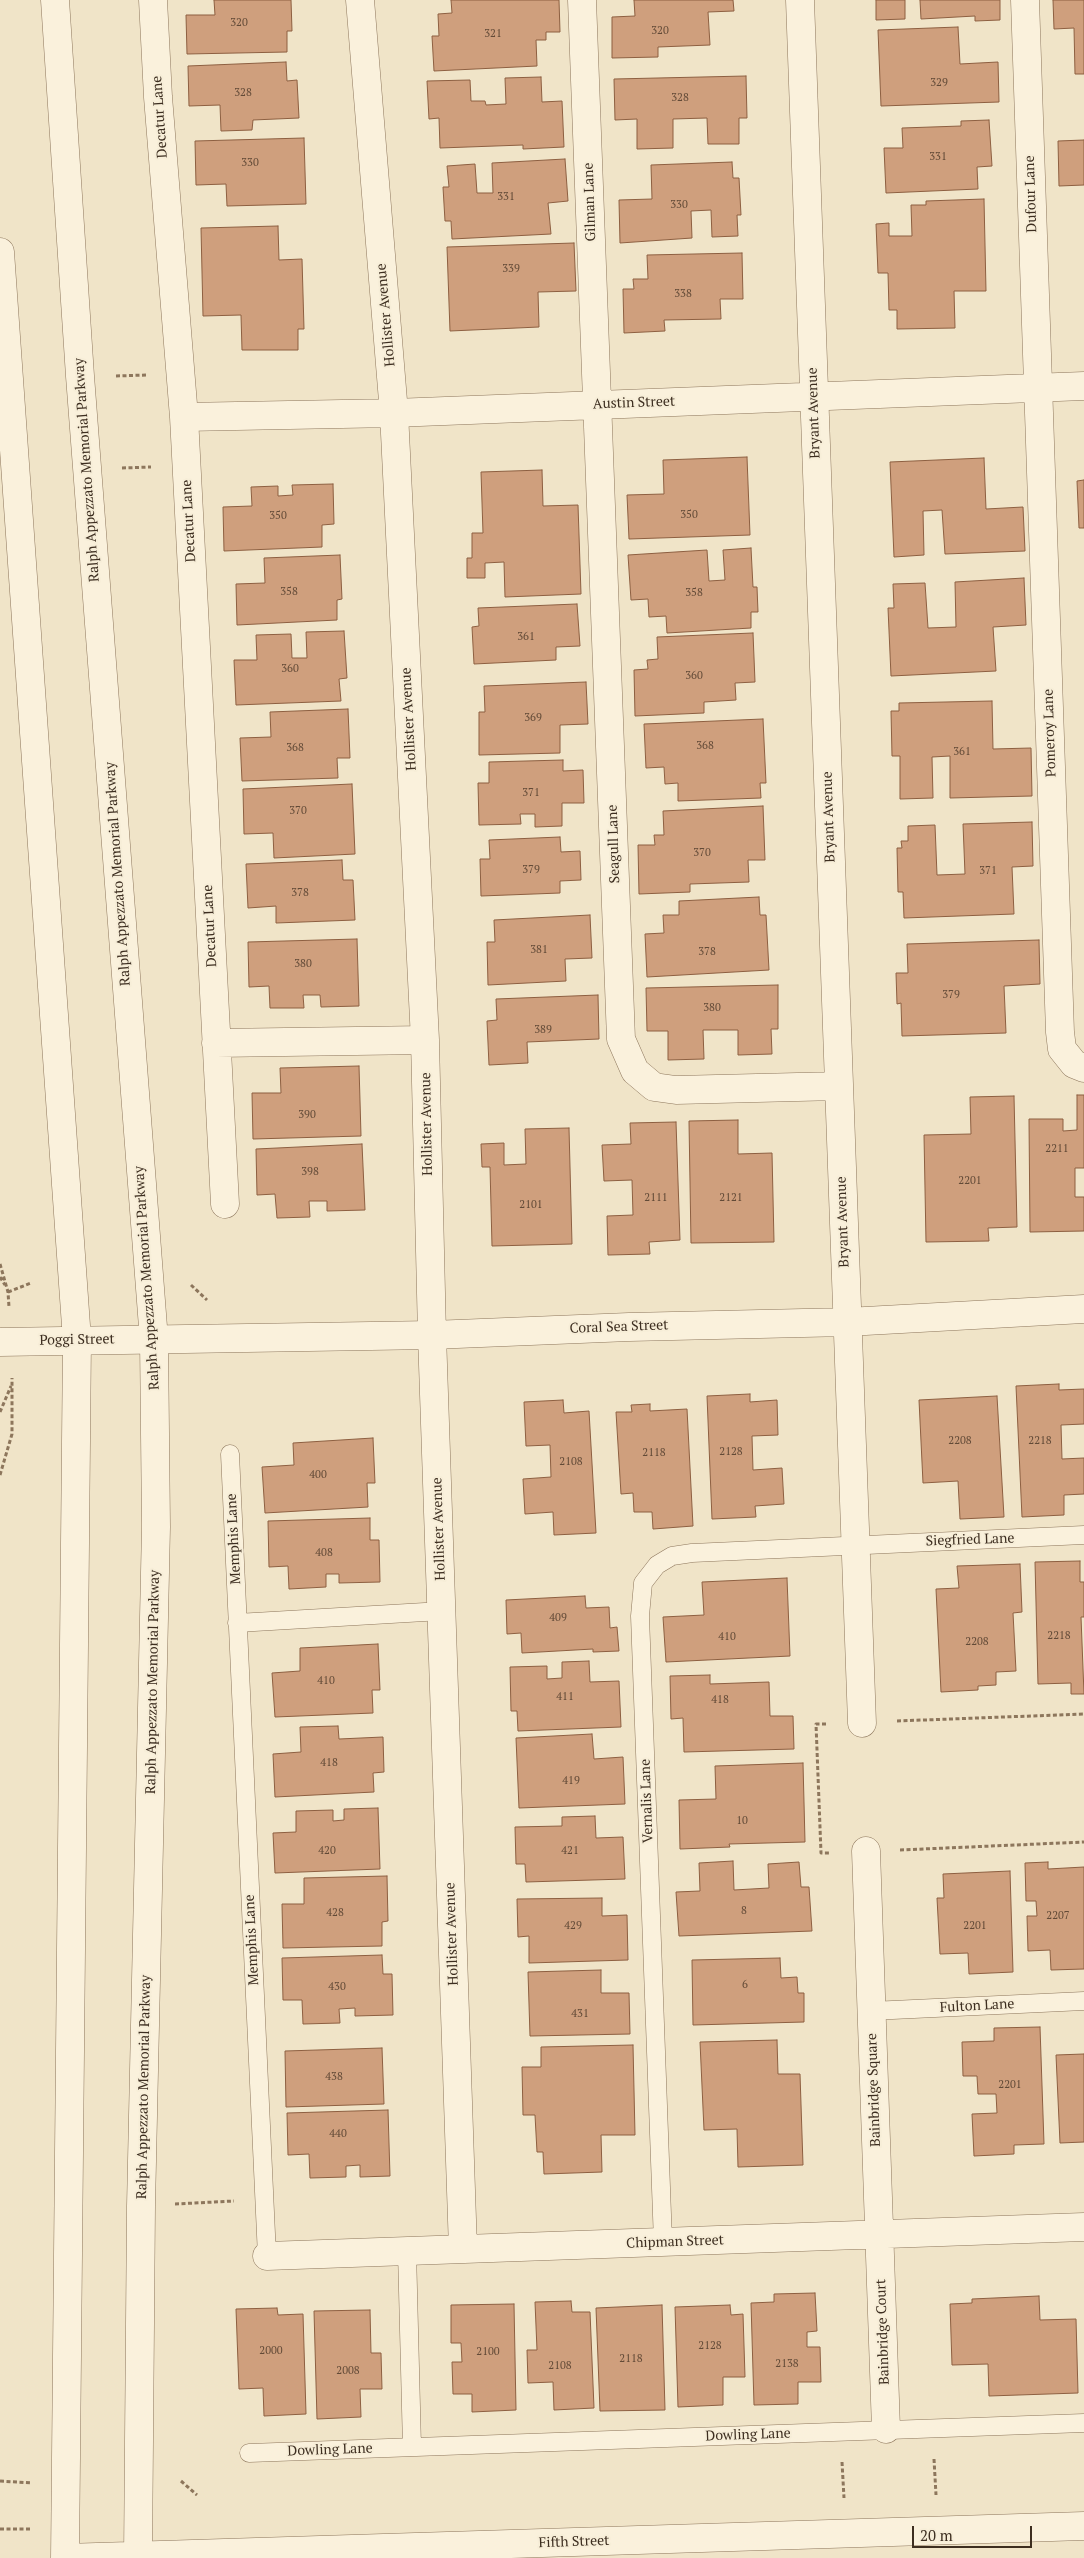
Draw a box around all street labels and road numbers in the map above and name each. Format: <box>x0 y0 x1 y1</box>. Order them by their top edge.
street label: Decatur Lane <box>149 75 171 159</box>
street label: Dufour Lane <box>1021 155 1041 233</box>
street label: Gilman Lane <box>580 162 600 242</box>
street label: Hollister Avenue <box>373 263 399 367</box>
street label: Ralph Appezzato Memorial Parkway <box>71 357 103 583</box>
street label: Bryant Avenue <box>804 367 824 459</box>
street label: Austin Street <box>593 393 675 413</box>
street label: Decatur Lane <box>178 479 200 563</box>
street label: Hollister Avenue <box>398 667 420 771</box>
street label: Pomeroy Lane <box>1040 689 1060 777</box>
street label: Ralph Appezzato Memorial Parkway <box>102 761 134 987</box>
street label: Bryant Avenue <box>819 771 839 863</box>
street label: Seagull Lane <box>604 804 624 884</box>
street label: Decatur Lane <box>199 884 221 968</box>
street label: Hollister Avenue <box>418 1072 436 1176</box>
street label: Ralph Appezzato Memorial Parkway <box>131 1165 163 1391</box>
street label: Bryant Avenue <box>833 1176 853 1268</box>
street label: Coral Sea Street <box>569 1317 669 1337</box>
street label: Poggi Street <box>39 1331 115 1349</box>
street label: Hollister Avenue <box>429 1477 449 1581</box>
street label: Memphis Lane <box>223 1493 245 1585</box>
street label: Siegfried Lane <box>925 1530 1015 1550</box>
street label: Ralph Appezzato Memorial Parkway <box>143 1570 163 1794</box>
street label: Vernalis Lane <box>637 1759 657 1843</box>
street label: Hollister Avenue <box>442 1882 462 1986</box>
street label: Memphis Lane <box>241 1894 263 1986</box>
street label: Ralph Appezzato Memorial Parkway <box>134 1975 154 2199</box>
street label: Fulton Lane <box>939 1996 1015 2016</box>
street label: Bainbridge Square <box>864 2033 884 2147</box>
street label: Chipman Street <box>626 2232 724 2252</box>
street label: Bainbridge Court <box>873 2279 893 2385</box>
street label: Dowling Lane <box>705 2425 791 2445</box>
street label: Dowling Lane <box>287 2440 373 2460</box>
street label: Fifth Street <box>538 2532 610 2552</box>

